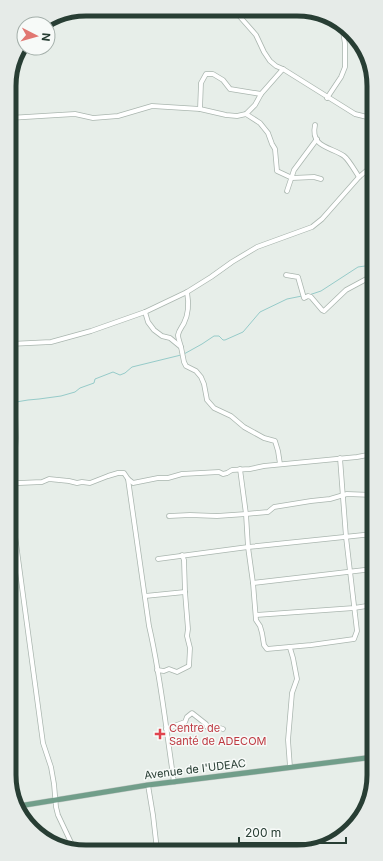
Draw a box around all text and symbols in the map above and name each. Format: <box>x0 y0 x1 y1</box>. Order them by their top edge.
north arrow <box>16 16 56 56</box>
text: N <box>39 32 53 42</box>
place label: Centre de Santé de ADECOM <box>169 721 267 748</box>
marker: Centre de Santé de ADECOM <box>154 728 166 740</box>
street label: Avenue de I'UDEAC <box>143 756 247 782</box>
scale bar <box>239 819 346 845</box>
text: 200 m <box>245 825 281 840</box>

